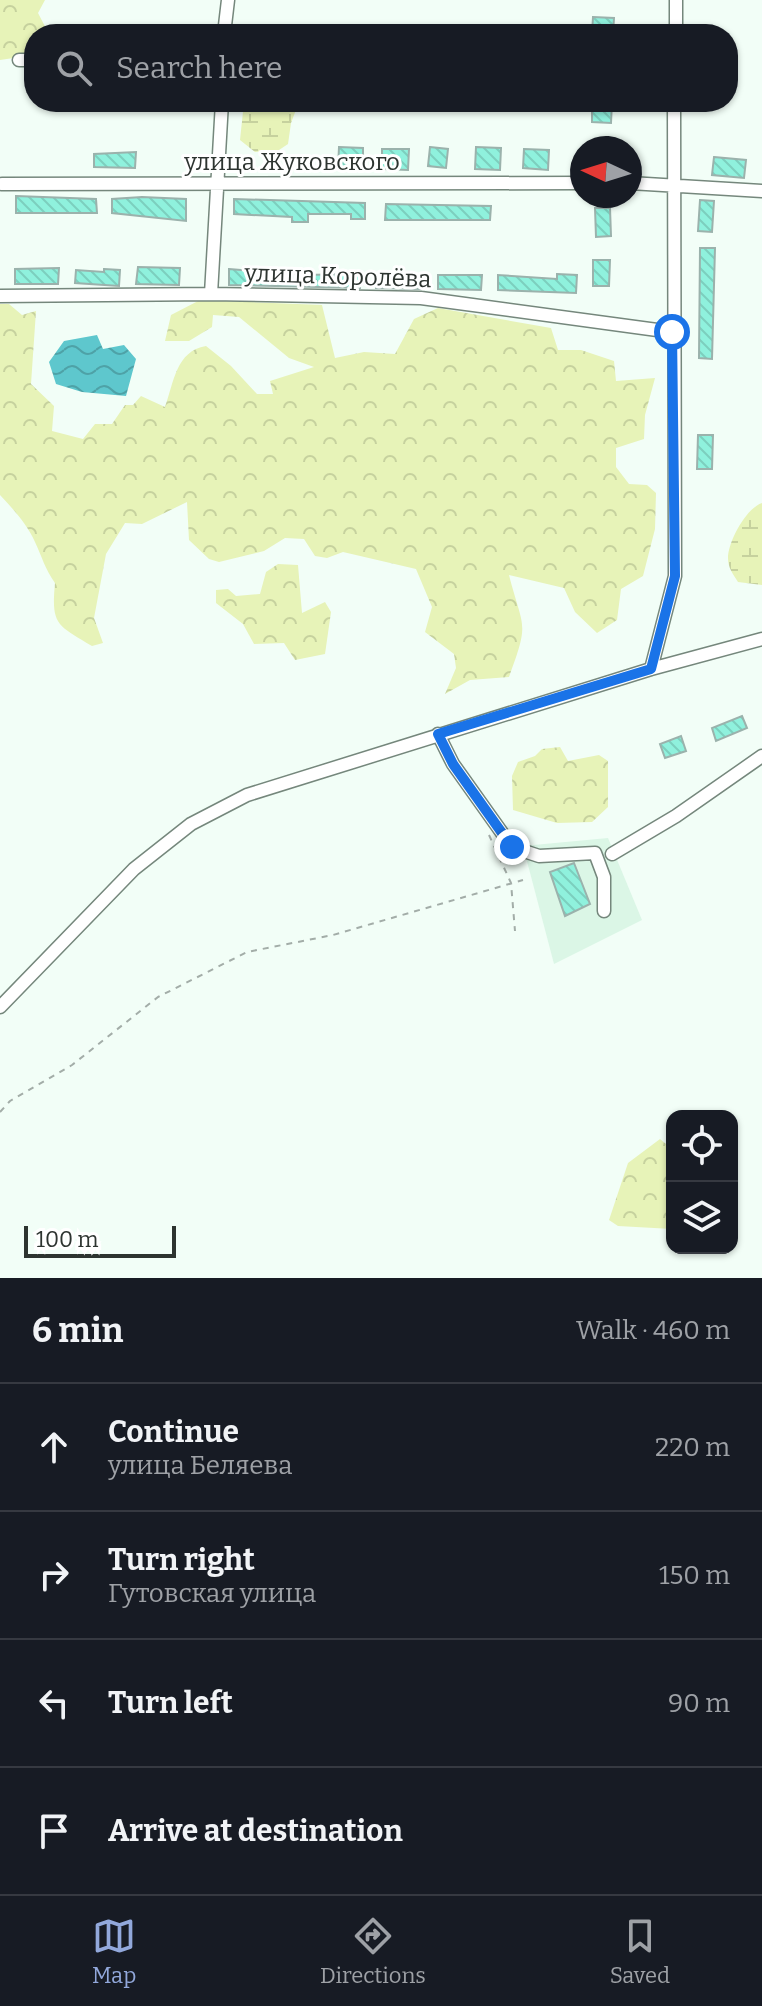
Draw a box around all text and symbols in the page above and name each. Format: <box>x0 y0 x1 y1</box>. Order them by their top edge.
search box <box>24 24 738 112</box>
icon: search <box>52 46 96 90</box>
text: Search here <box>116 50 283 86</box>
north arrow <box>570 136 642 208</box>
street label: улица Жуковского <box>183 148 400 176</box>
street label: улица Королёва <box>243 259 432 293</box>
route start <box>654 314 690 350</box>
route end <box>494 829 530 865</box>
map controls <box>666 1110 738 1254</box>
button: locate <box>666 1110 738 1182</box>
button: layers <box>666 1182 738 1254</box>
scale bar <box>24 1222 176 1258</box>
text: 100 m <box>36 1226 99 1253</box>
text: 6 min <box>32 1310 123 1351</box>
text: Walk · 460 m <box>576 1315 730 1346</box>
text: Continue <box>108 1414 239 1450</box>
icon: ahead <box>32 1425 76 1469</box>
text: 220 m <box>655 1432 730 1463</box>
text: улица Беляева <box>108 1450 293 1481</box>
text: Turn right <box>108 1542 255 1578</box>
icon: right <box>32 1553 76 1597</box>
text: 150 m <box>659 1560 730 1591</box>
text: Гутовская улица <box>108 1578 316 1609</box>
icon: left <box>32 1681 76 1725</box>
text: Turn left <box>108 1685 233 1721</box>
text: 90 m <box>668 1688 730 1719</box>
icon: arrive <box>32 1809 76 1853</box>
text: Arrive at destination <box>108 1813 403 1849</box>
tab: Map <box>92 1914 136 1989</box>
tab: Directions <box>320 1914 426 1989</box>
tab: Saved <box>610 1914 670 1989</box>

